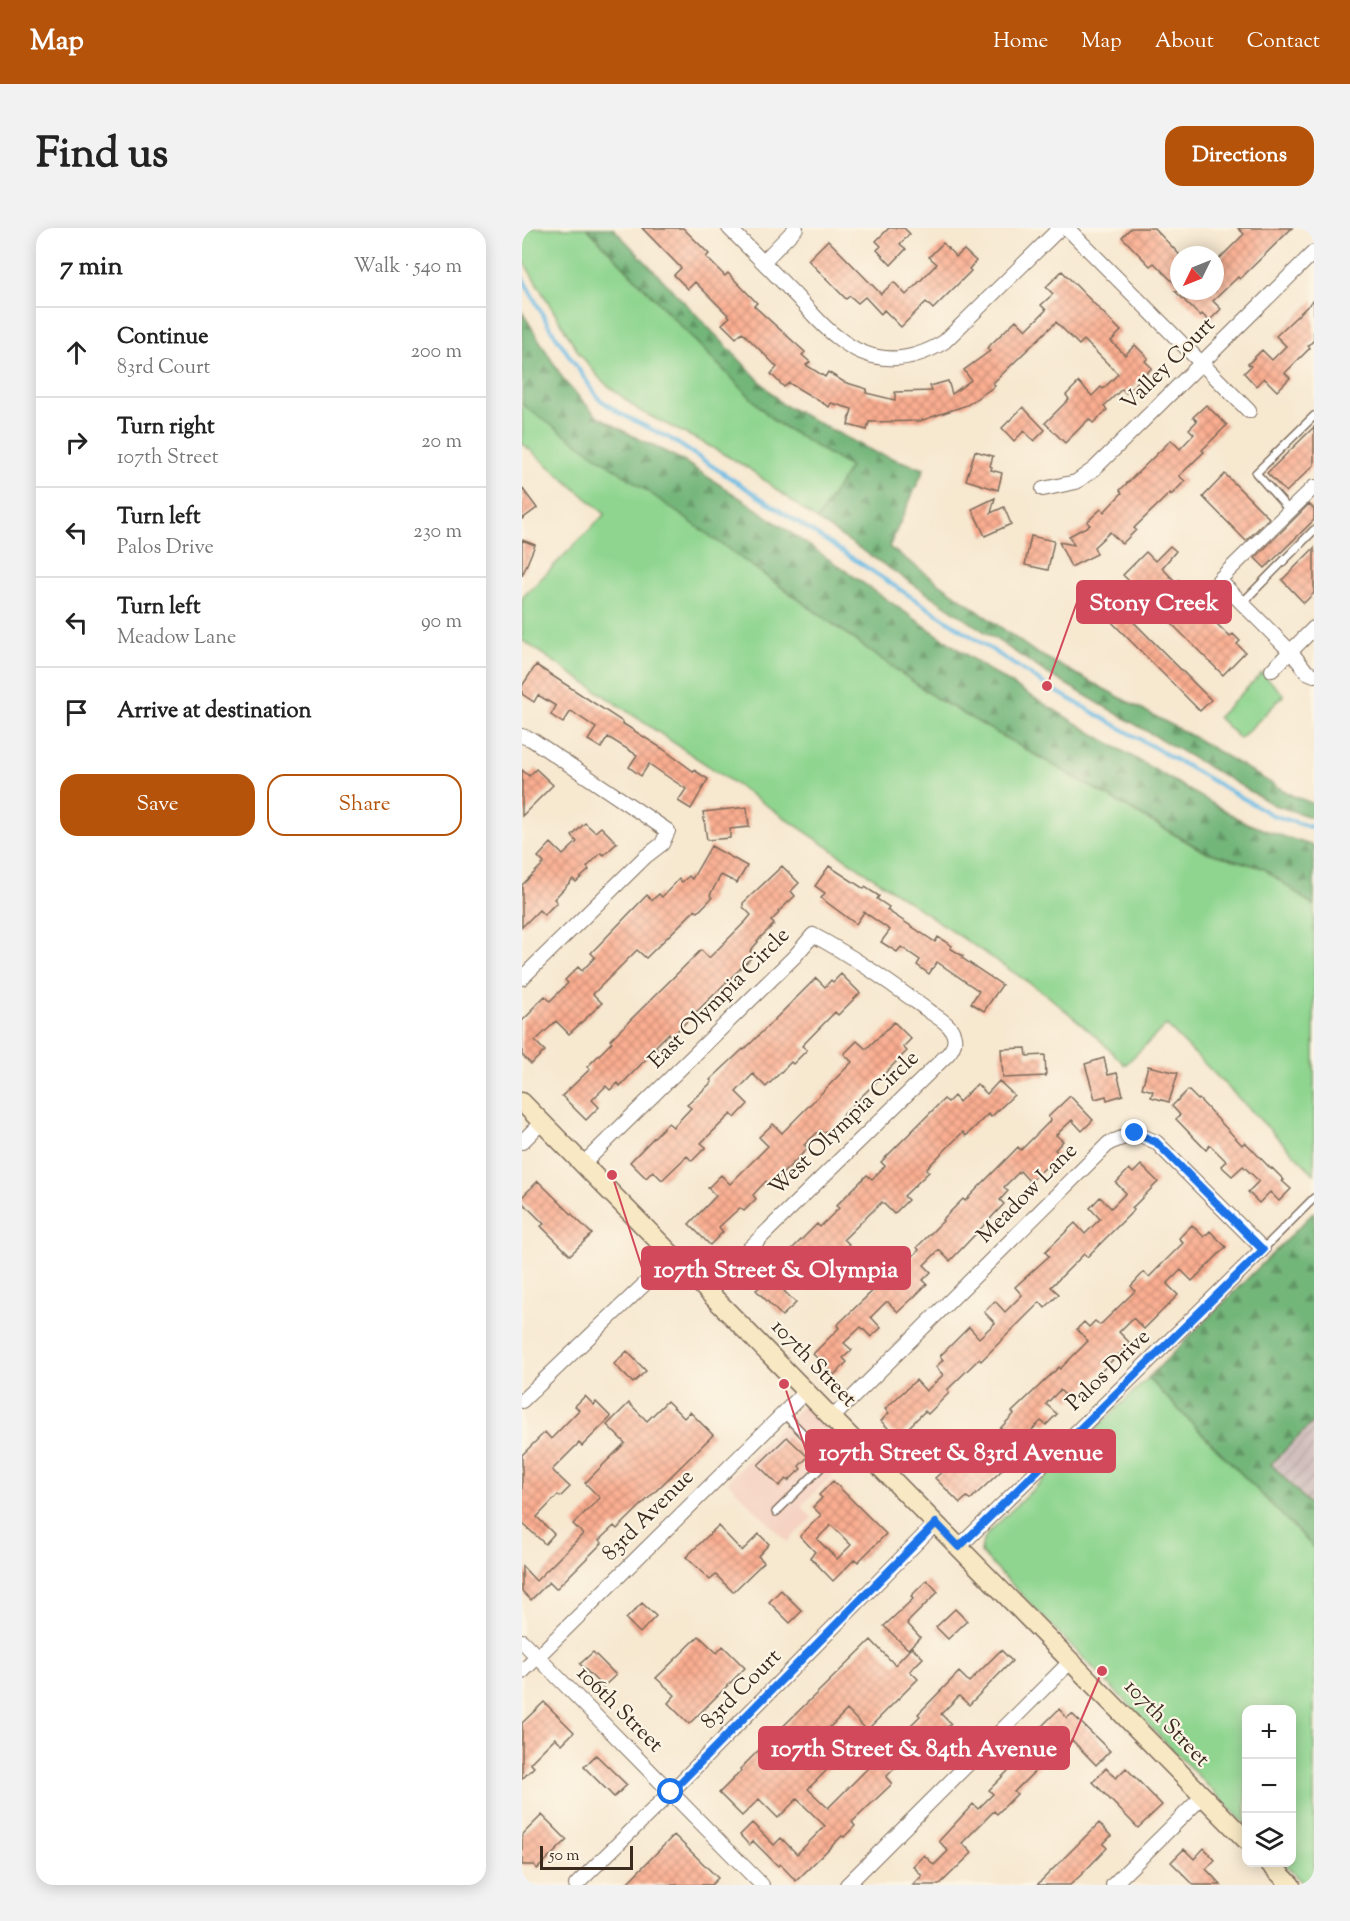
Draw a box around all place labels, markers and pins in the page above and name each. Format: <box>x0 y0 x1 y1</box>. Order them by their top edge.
callout: Stony Creek <box>1077 581 1231 623</box>
callout: 107th Street & Olympia <box>642 1247 910 1289</box>
callout: 107th Street & 83rd Avenue <box>806 1430 1115 1472</box>
callout: 107th Street & 84th Avenue <box>759 1727 1069 1769</box>

